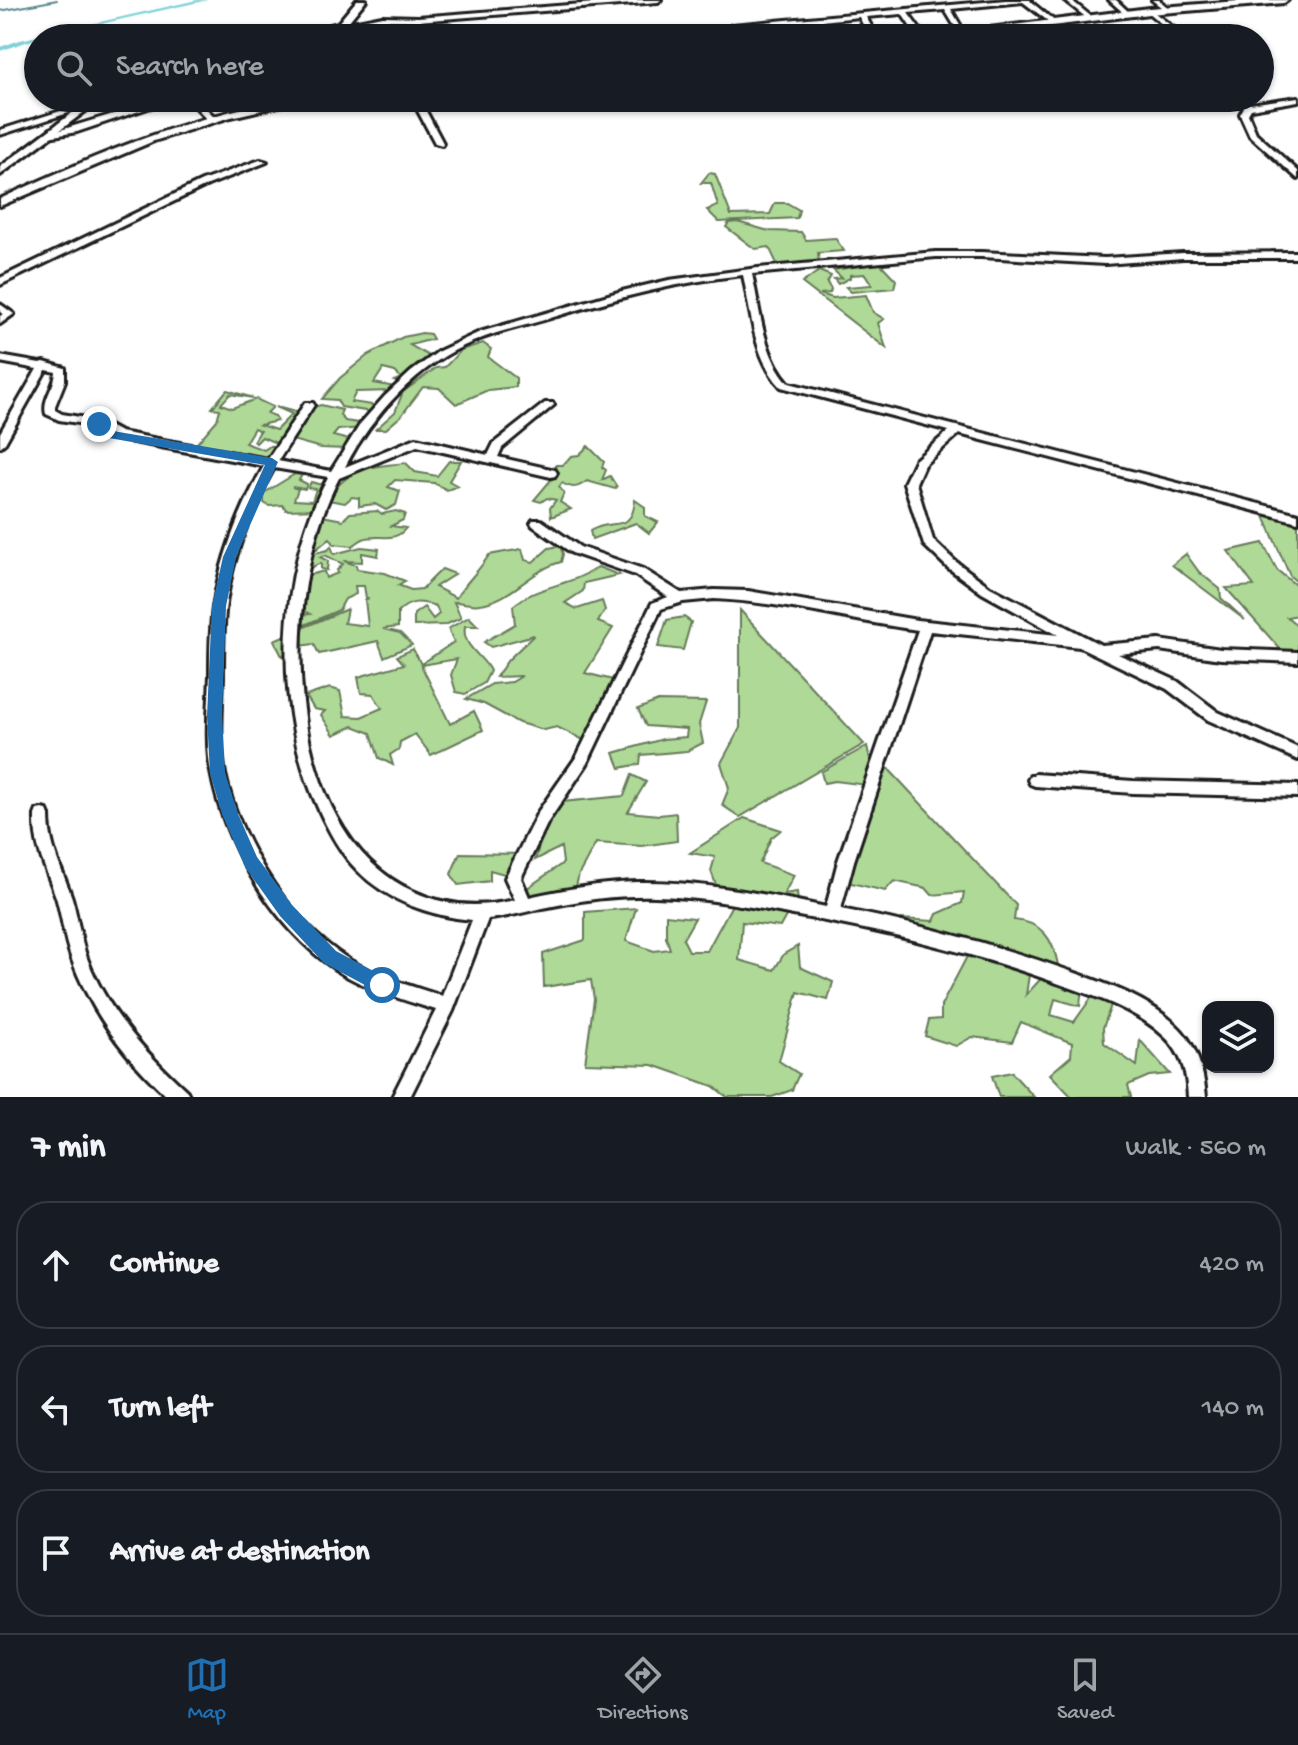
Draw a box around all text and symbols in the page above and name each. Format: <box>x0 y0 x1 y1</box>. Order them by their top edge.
search box <box>24 24 1274 112</box>
icon: search <box>52 46 96 90</box>
text: Search here <box>116 51 264 86</box>
route end <box>81 406 117 442</box>
route start <box>364 967 400 1003</box>
map controls <box>1202 1001 1274 1073</box>
button: layers <box>1202 1001 1274 1073</box>
text: 7 min <box>32 1129 105 1169</box>
text: Walk · 560 m <box>1125 1134 1266 1165</box>
icon: ahead <box>34 1243 78 1287</box>
text: Continue <box>110 1248 219 1283</box>
text: 420 m <box>1200 1250 1264 1281</box>
icon: left <box>34 1387 78 1431</box>
text: Turn left <box>110 1392 211 1427</box>
text: 140 m <box>1202 1394 1264 1425</box>
icon: arrive <box>34 1531 78 1575</box>
text: Arrive at destination <box>110 1536 370 1571</box>
tab: Map <box>185 1653 229 1727</box>
tab: Directions <box>598 1653 688 1727</box>
tab: Saved <box>1057 1653 1113 1727</box>

